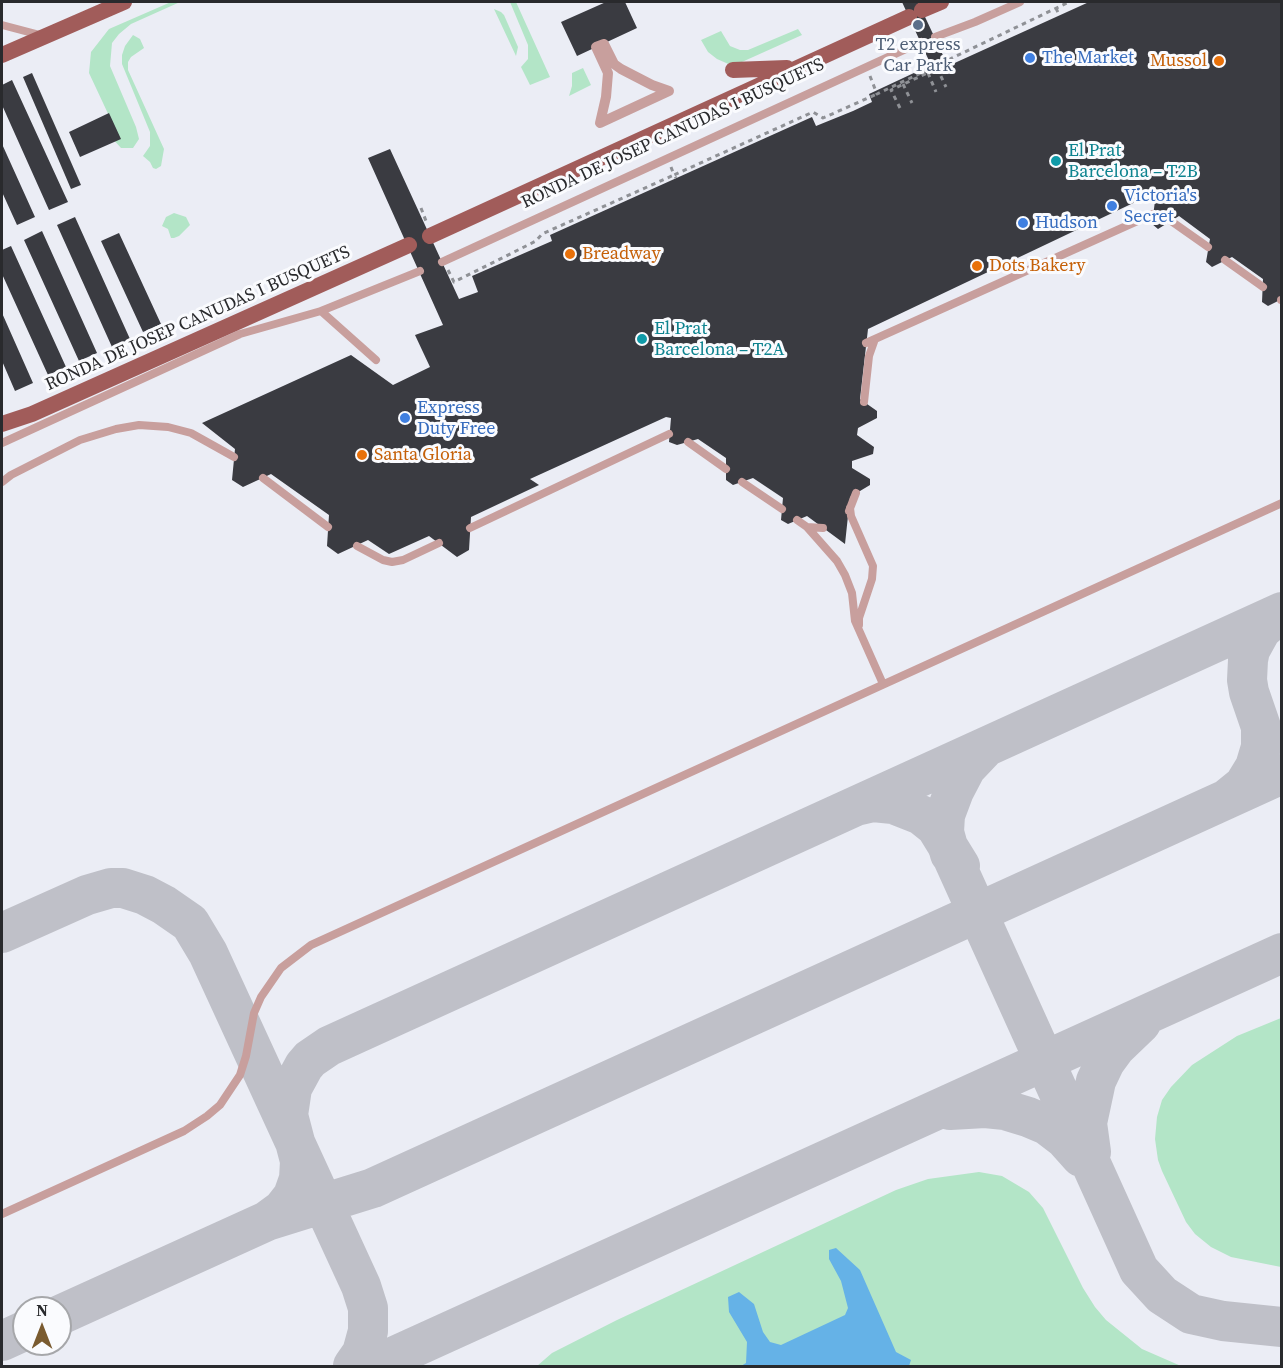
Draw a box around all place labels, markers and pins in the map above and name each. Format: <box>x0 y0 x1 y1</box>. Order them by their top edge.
marker: T2 express Car Park <box>911 18 925 32</box>
place label: T2 express Car Park <box>875 34 961 76</box>
place label: The Market <box>1042 47 1134 69</box>
place label: Mussol <box>1150 50 1207 72</box>
marker: The Market <box>1023 51 1037 65</box>
marker: Mussol <box>1212 54 1226 68</box>
place label: El Prat Barcelona – T2B <box>1068 140 1198 182</box>
marker: El Prat Barcelona – T2B <box>1049 154 1063 168</box>
place label: Victoria's Secret <box>1124 185 1197 228</box>
marker: Victoria's Secret <box>1105 199 1119 213</box>
place label: Hudson <box>1035 212 1098 234</box>
marker: Hudson <box>1016 216 1030 230</box>
place label: Breadway <box>582 243 661 265</box>
marker: Breadway <box>563 247 577 261</box>
place label: Dots Bakery <box>989 255 1085 277</box>
marker: Dots Bakery <box>970 259 984 273</box>
place label: El Prat Barcelona – T2A <box>654 318 784 360</box>
marker: El Prat Barcelona – T2A <box>635 332 649 346</box>
place label: Express Duty Free <box>417 397 495 440</box>
marker: Express Duty Free <box>398 411 412 425</box>
place label: Santa Gloria <box>374 444 472 466</box>
marker: Santa Gloria <box>355 448 369 462</box>

